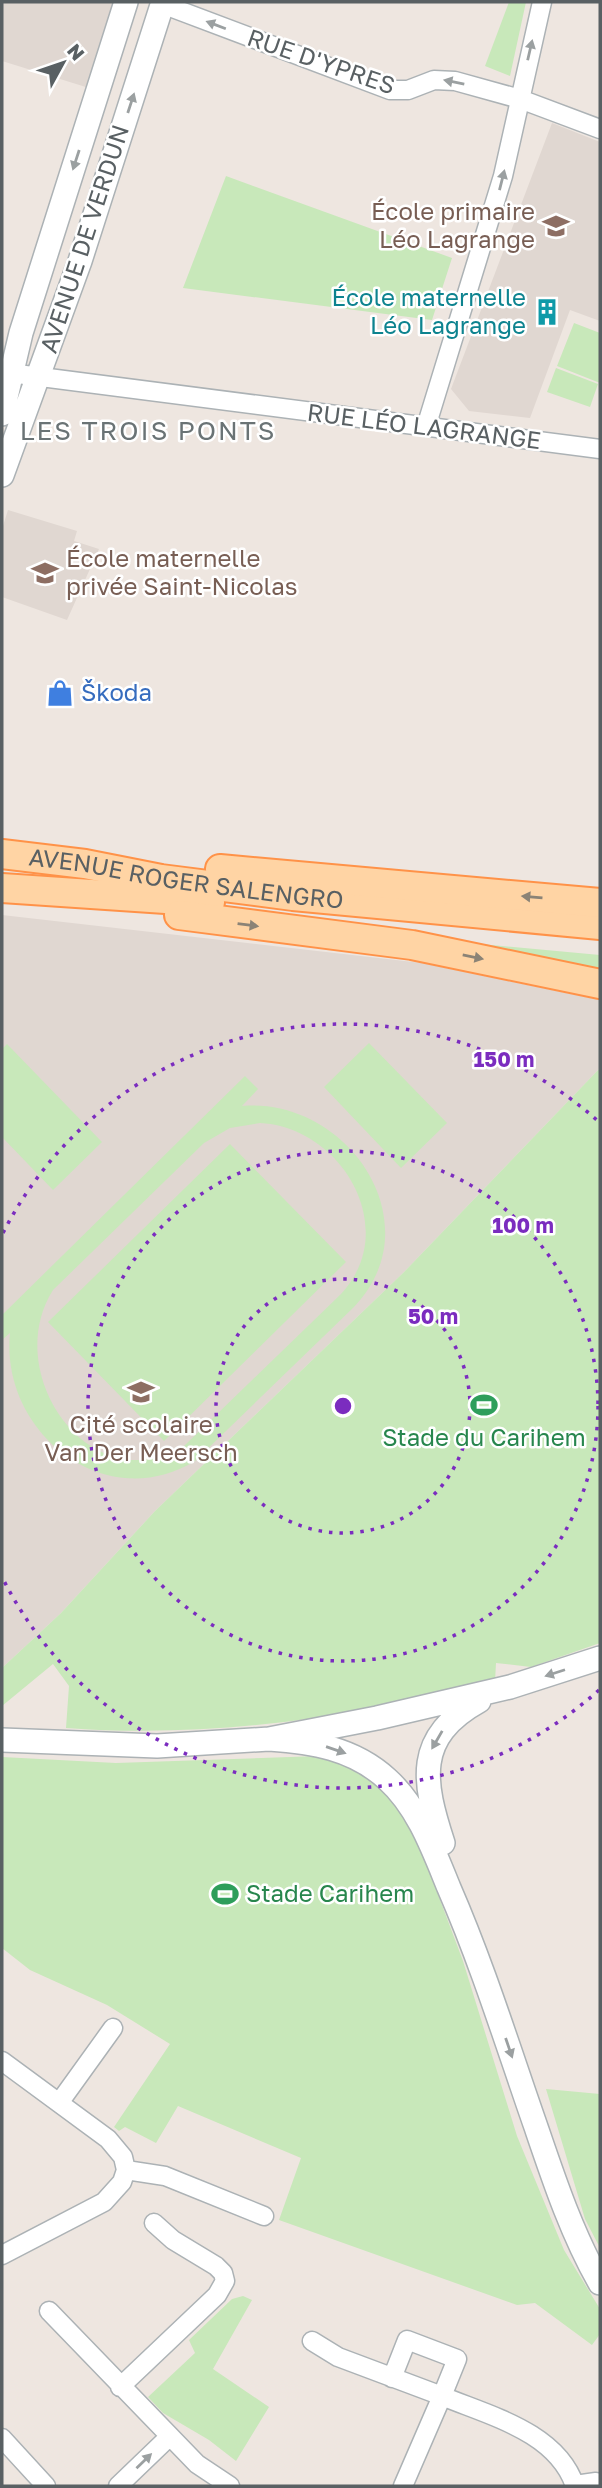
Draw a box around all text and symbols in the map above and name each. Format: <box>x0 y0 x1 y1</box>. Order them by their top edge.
one-way arrow <box>206 19 227 30</box>
street label: RUE D'YPRES <box>244 22 399 99</box>
north arrow <box>28 28 98 98</box>
text: N <box>63 39 90 65</box>
one-way arrow <box>525 39 536 61</box>
one-way arrow <box>443 76 465 87</box>
one-way arrow <box>126 92 136 113</box>
street label: AVENUE DE VERDUN <box>33 121 134 356</box>
one-way arrow <box>70 150 81 171</box>
one-way arrow <box>497 169 508 191</box>
place label: École primaire Léo Lagrange <box>371 196 535 253</box>
school or university icon: École primaire Léo Lagrange <box>541 211 571 241</box>
place label: École maternelle Léo Lagrange <box>332 282 526 339</box>
building icon: École maternelle Léo Lagrange <box>532 297 562 327</box>
street label: RUE LÉO LAGRANGE <box>306 397 543 454</box>
district label: LES TROIS PONTS <box>20 415 276 446</box>
place label: École maternelle privée Saint-Nicolas <box>66 543 298 600</box>
school or university icon: École maternelle privée Saint-Nicolas <box>30 558 60 588</box>
place label: Škoda <box>81 677 152 706</box>
shop icon: Škoda <box>45 678 75 708</box>
street label: AVENUE ROGER SALENGRO <box>27 841 345 914</box>
one-way arrow <box>521 891 543 902</box>
one-way arrow <box>237 920 259 931</box>
one-way arrow <box>462 951 484 962</box>
text: 150 m <box>474 1046 534 1072</box>
text: 100 m <box>492 1212 554 1238</box>
text: 50 m <box>408 1303 458 1329</box>
school or university icon: Cité scolaire Van Der Meersch <box>126 1377 156 1407</box>
sports icon: Stade du Carihem <box>469 1390 499 1420</box>
centre of rings <box>331 1394 355 1418</box>
place label: Cité scolaire Van Der Meersch <box>44 1409 238 1466</box>
place label: Stade du Carihem <box>382 1422 586 1451</box>
one-way arrow <box>545 1668 566 1679</box>
one-way arrow <box>431 1731 443 1750</box>
one-way arrow <box>326 1744 347 1755</box>
place label: Stade Carihem <box>246 1878 414 1907</box>
sports icon: Stade Carihem <box>210 1879 240 1909</box>
one-way arrow <box>504 2037 515 2058</box>
one-way arrow <box>135 2453 152 2470</box>

